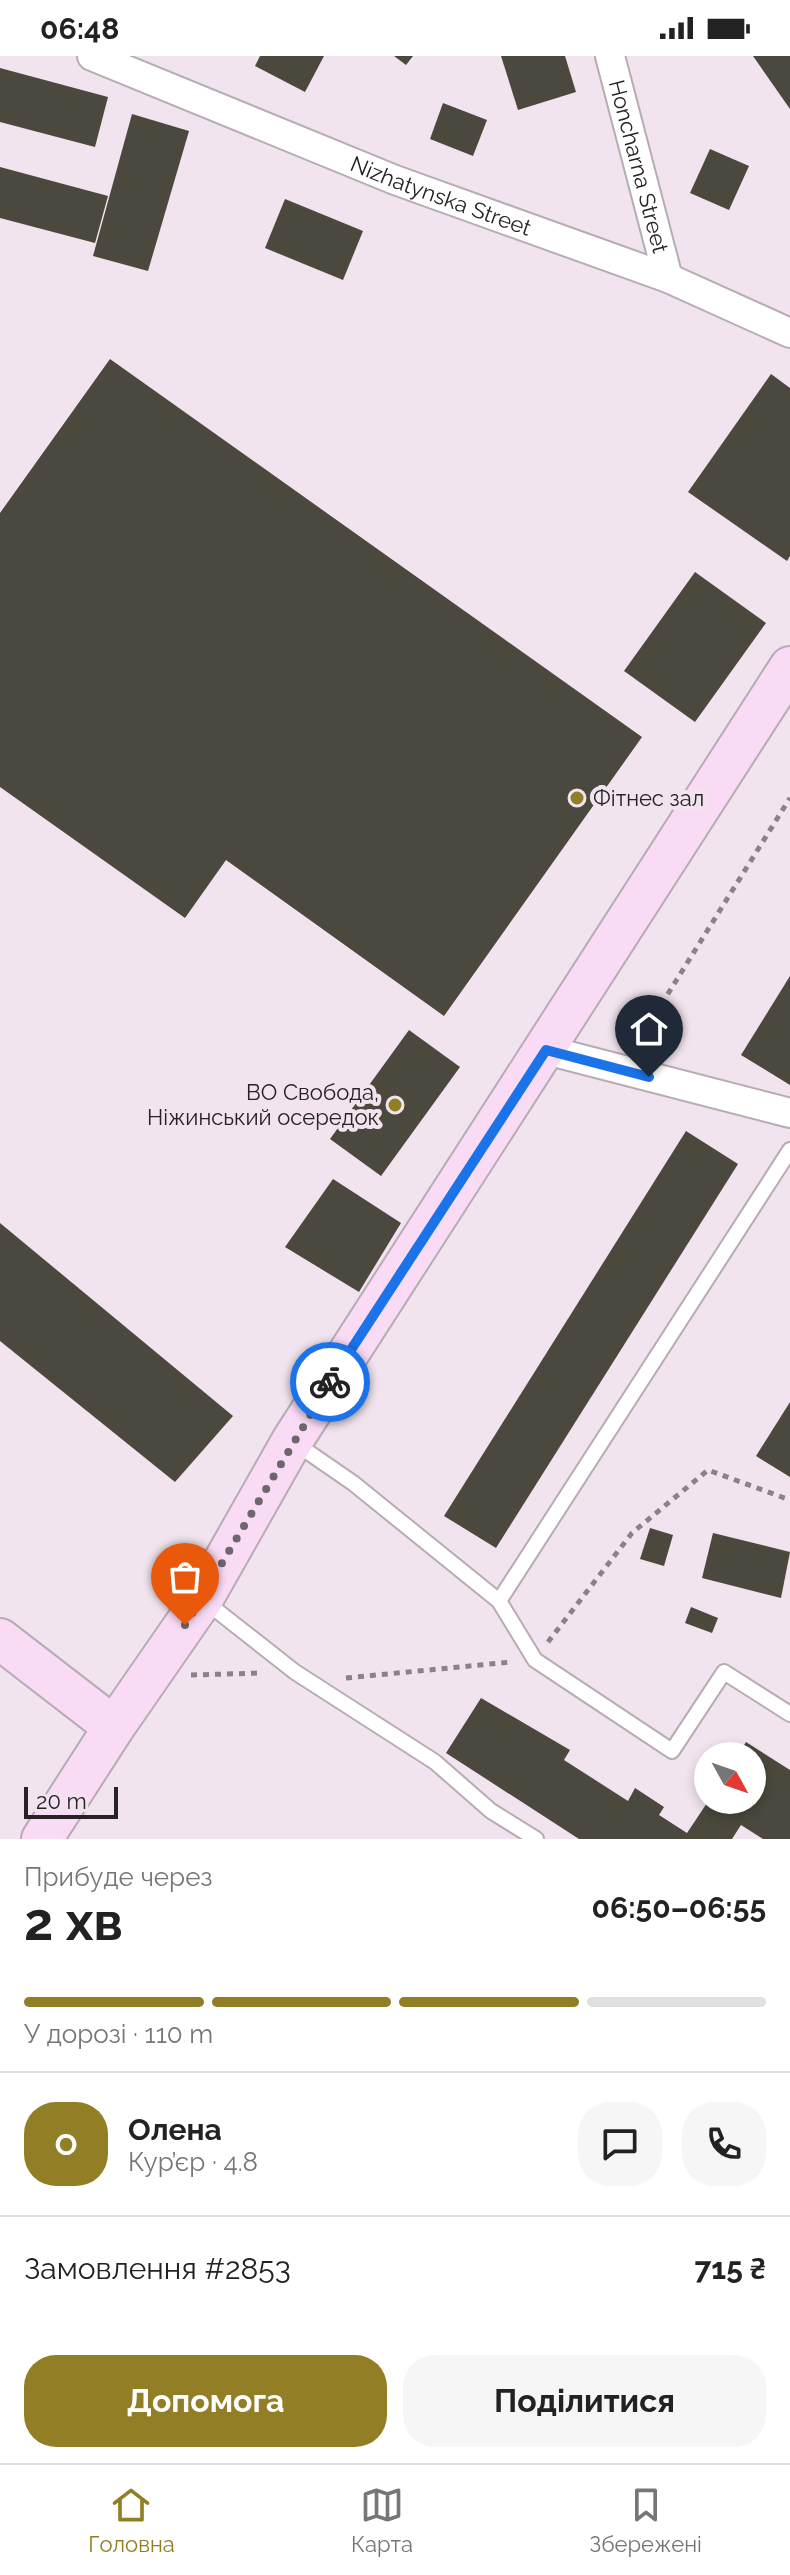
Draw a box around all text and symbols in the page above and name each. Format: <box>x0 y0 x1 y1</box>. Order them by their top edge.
text: 06:48 <box>40 11 119 46</box>
street label: Honcharna Street <box>604 77 674 256</box>
street label: Nizhatynska Street <box>347 150 535 241</box>
place label: Фітнес зал <box>593 785 704 811</box>
marker: Фітнес зал <box>568 789 586 807</box>
pin <box>615 995 683 1077</box>
icon: home <box>627 1007 671 1051</box>
place label: ВО Свобода, Ніжинський осередок <box>147 1079 379 1130</box>
marker: ВО Свобода, Ніжинський осередок <box>386 1096 404 1114</box>
courier <box>290 1342 370 1422</box>
icon: bike <box>308 1360 352 1404</box>
pin <box>151 1543 219 1625</box>
icon: bag <box>163 1555 207 1599</box>
north arrow <box>694 1742 766 1814</box>
map controls <box>694 1742 766 1814</box>
scale bar <box>24 1783 118 1819</box>
text: 20 m <box>36 1788 87 1814</box>
text: Прибуде через <box>24 1862 212 1892</box>
text: 06:50–06:55 <box>592 1890 766 1925</box>
text: 2 хв <box>24 1891 123 1952</box>
text: У дорозі · 110 m <box>24 2019 213 2049</box>
button: chat <box>578 2102 662 2186</box>
button: phone <box>682 2102 766 2186</box>
text: Олена <box>128 2112 222 2147</box>
text: О <box>55 2127 77 2162</box>
text: Кур’єр · 4.8 <box>128 2147 258 2177</box>
text: Замовлення #2853 <box>24 2251 291 2286</box>
text: 715 ₴ <box>695 2251 766 2286</box>
button: Допомога <box>24 2355 387 2447</box>
button: Поділитися <box>403 2355 766 2447</box>
tab: Головна <box>88 2483 175 2557</box>
tab: Карта <box>351 2483 413 2557</box>
tab: Збережені <box>589 2483 702 2557</box>

